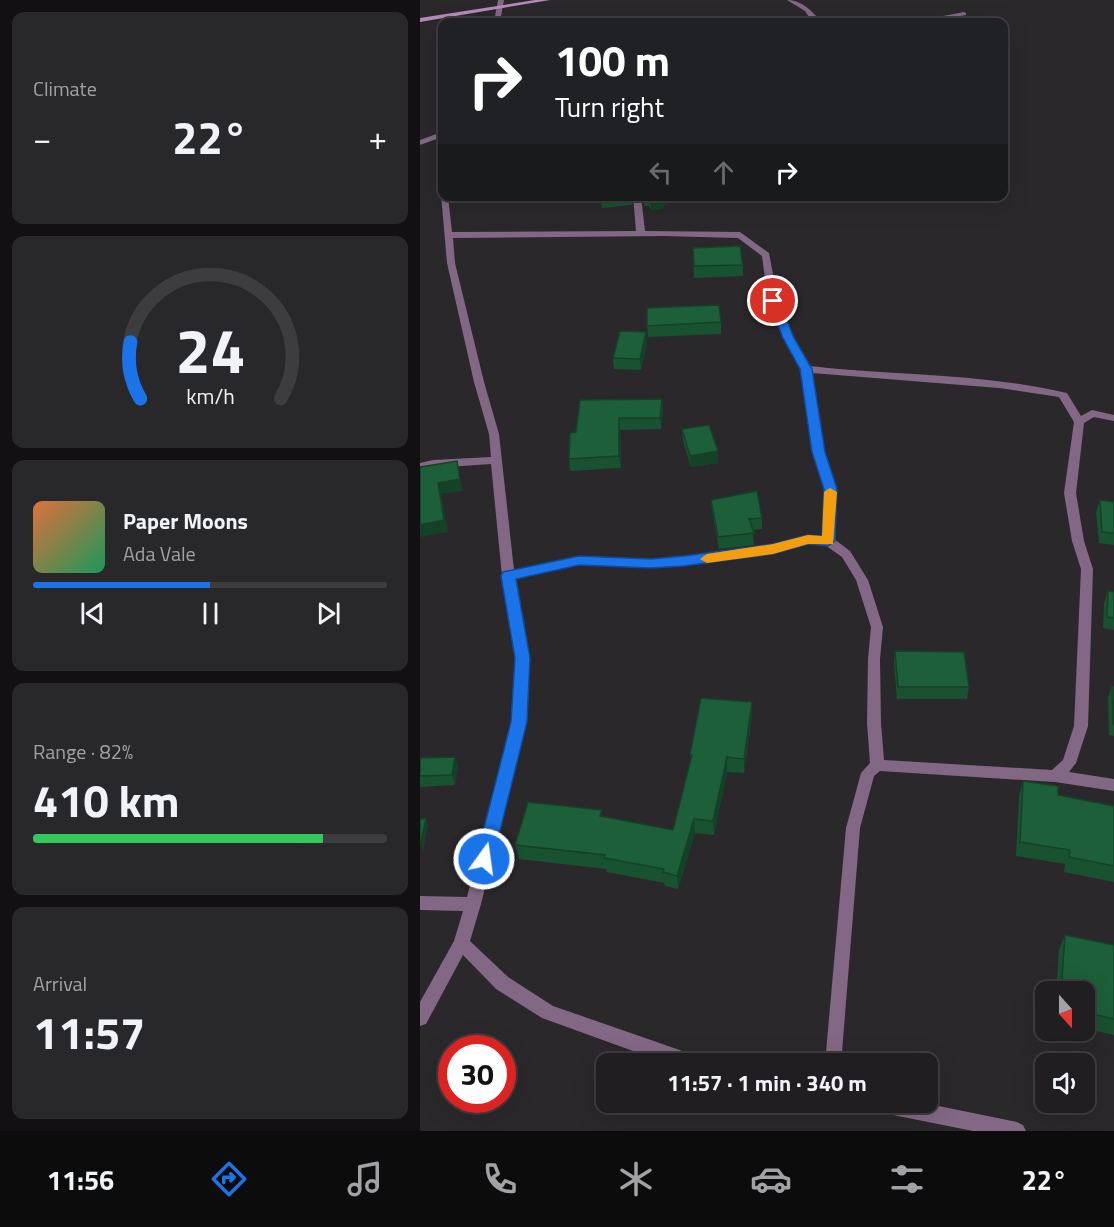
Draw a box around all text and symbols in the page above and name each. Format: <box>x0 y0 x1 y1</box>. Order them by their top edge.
text: 100 m <box>555 28 670 92</box>
icon: right <box>456 42 534 120</box>
text: Climate <box>33 73 97 104</box>
text: Turn right <box>555 86 664 127</box>
text: 22° <box>172 103 248 171</box>
text: − <box>33 113 51 163</box>
text: + <box>369 113 387 163</box>
icon: left <box>644 156 677 189</box>
icon: ahead <box>707 156 740 189</box>
icon: right <box>770 156 803 189</box>
pin <box>747 275 798 326</box>
icon: arrive <box>756 284 789 317</box>
text: 24 <box>175 302 245 397</box>
text: km/h <box>186 380 234 412</box>
text: Paper Moons <box>123 504 248 538</box>
text: Ada Vale <box>123 538 196 569</box>
icon: previous <box>76 597 109 630</box>
icon: pause <box>194 597 227 630</box>
icon: next <box>312 597 345 630</box>
text: Range · 82% <box>33 736 133 767</box>
text: 410 km <box>33 766 179 834</box>
position arrow <box>452 827 516 891</box>
text: Arrival <box>33 968 87 999</box>
north arrow <box>1035 981 1095 1041</box>
map controls <box>1035 981 1095 1113</box>
text: 11:57 <box>33 998 145 1066</box>
speed limit sign: 30 <box>438 1035 516 1113</box>
button: sound <box>1035 1053 1095 1113</box>
text: 11:57 · 1 min · 340 m <box>667 1066 867 1100</box>
icon: directions <box>208 1158 250 1200</box>
icon: music <box>344 1158 386 1200</box>
icon: phone <box>479 1158 521 1200</box>
icon: climate <box>615 1158 657 1200</box>
icon: car <box>750 1158 792 1200</box>
icon: filters <box>886 1158 928 1200</box>
text: 11:56 <box>47 1159 114 1200</box>
text: 22° <box>1022 1159 1067 1200</box>

